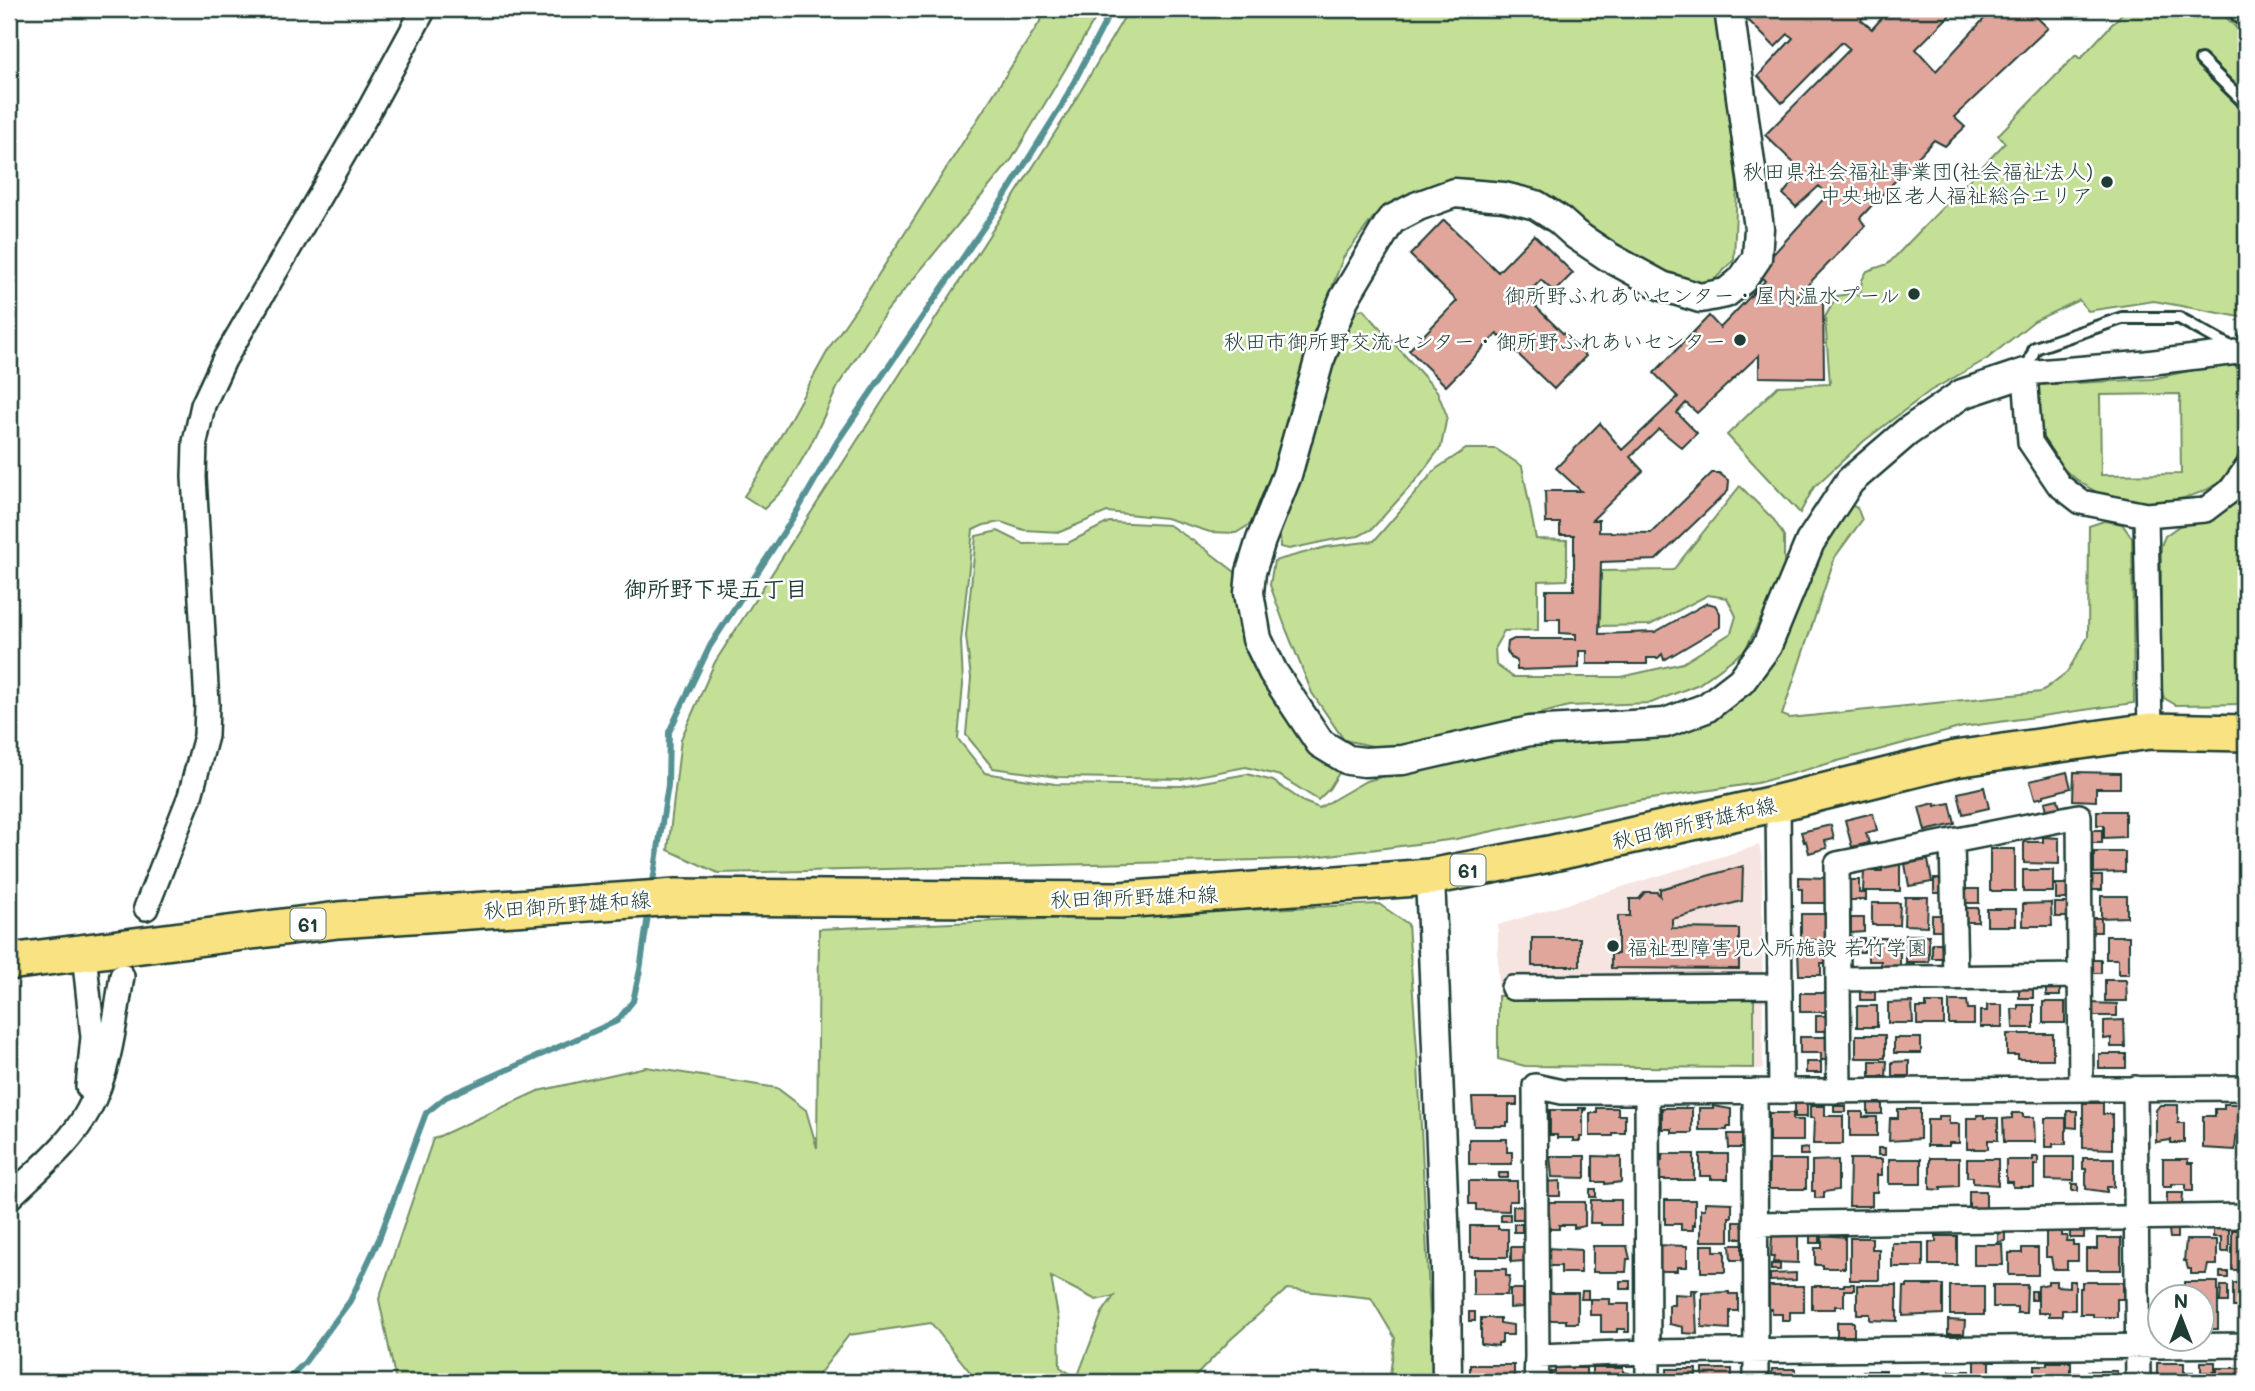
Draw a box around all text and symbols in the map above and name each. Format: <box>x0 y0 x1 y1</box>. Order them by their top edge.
place label: 秋田県社会福祉事業団(社会福祉法人) 中央地区老人福祉総合エリア <box>1743 157 2093 208</box>
marker: 秋田県社会福祉事業団(社会福祉法人) 中央地区老人福祉総合エリア <box>2099 174 2115 190</box>
place label: 御所野ふれあいセンター・屋内温水プール <box>1504 281 1900 308</box>
marker: 御所野ふれあいセンター・屋内温水プール <box>1906 286 1922 302</box>
place label: 秋田市御所野交流センター・御所野ふれあいセンター <box>1224 327 1726 354</box>
marker: 秋田市御所野交流センター・御所野ふれあいセンター <box>1732 332 1748 348</box>
district label: 御所野下堤五丁目 <box>624 573 808 603</box>
street label: 秋田御所野雄和線 <box>1609 790 1779 854</box>
road number: 61 <box>1450 855 1486 886</box>
street label: 秋田御所野雄和線 <box>1050 880 1218 912</box>
street label: 秋田御所野雄和線 <box>482 885 652 923</box>
road number: 61 <box>290 908 326 940</box>
place label: 福祉型障害児入所施設 若竹学園 <box>1627 933 1928 960</box>
marker: 福祉型障害児入所施設 若竹学園 <box>1605 938 1621 954</box>
north arrow <box>2146 1282 2216 1352</box>
text: N <box>2174 1288 2188 1313</box>

